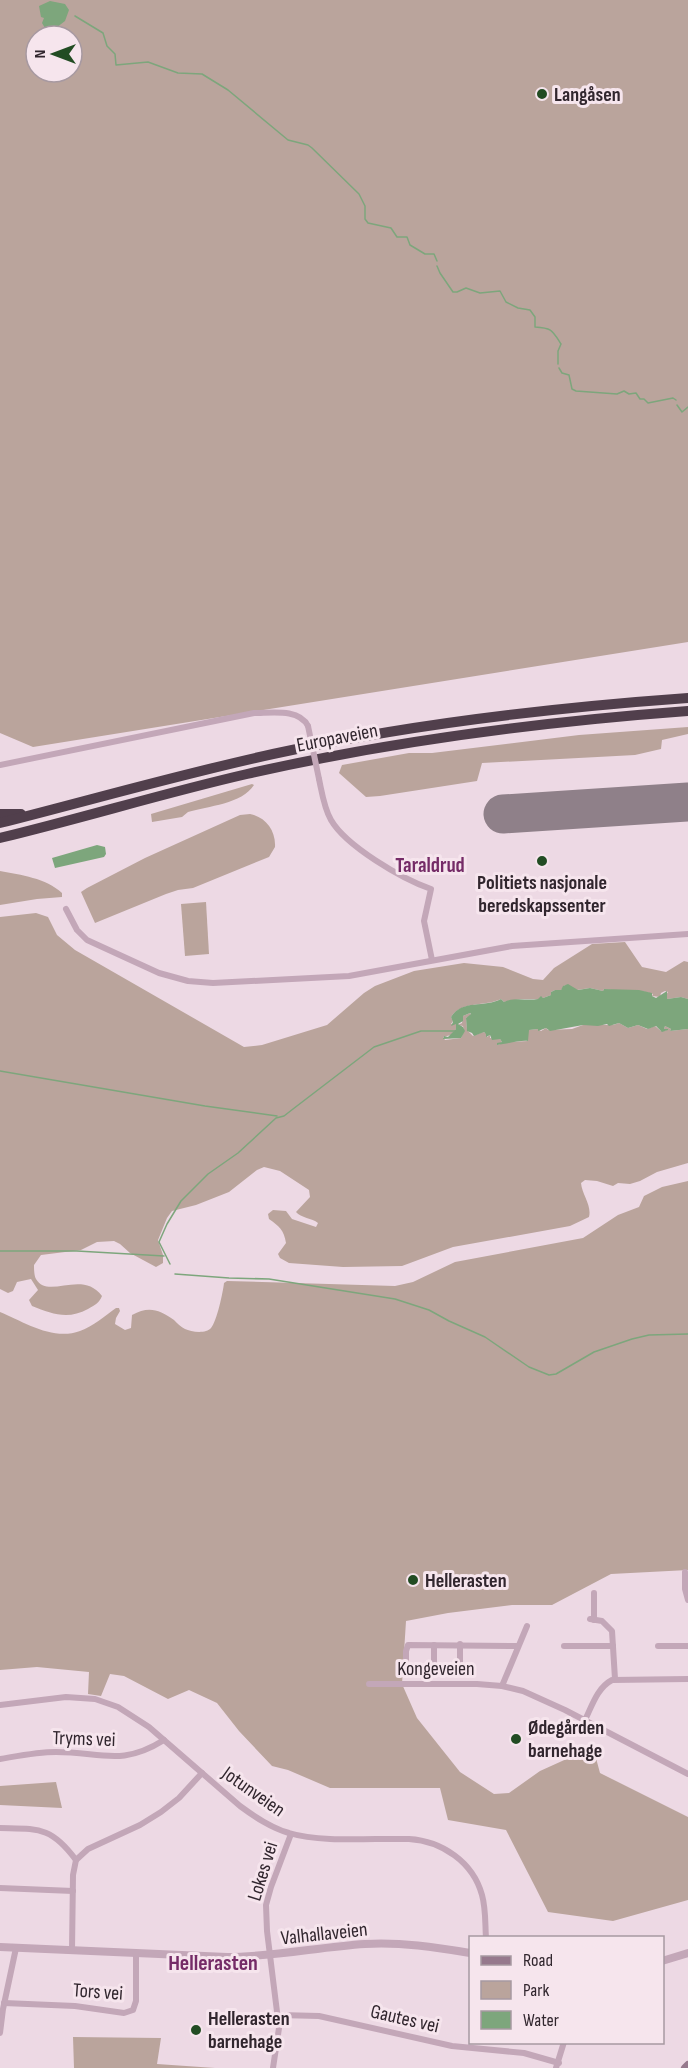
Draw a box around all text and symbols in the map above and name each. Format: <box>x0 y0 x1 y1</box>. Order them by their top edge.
north arrow <box>24 24 84 84</box>
text: N <box>31 50 50 58</box>
place label: Langåsen <box>554 83 621 107</box>
marker: Langåsen <box>535 87 549 101</box>
street label: Europaveien <box>295 718 380 758</box>
district label: Taraldrud <box>395 853 465 878</box>
marker: Politiets nasjonale beredskapssenter <box>535 854 549 868</box>
place label: Politiets nasjonale beredskapssenter <box>477 871 607 918</box>
place label: Hellerasten <box>425 1569 507 1593</box>
marker: Hellerasten <box>406 1573 420 1587</box>
street label: Kongeveien <box>397 1657 475 1681</box>
place label: Ødegården barnehage <box>528 1716 604 1763</box>
street label: Tryms vei <box>52 1726 116 1752</box>
marker: Ødegården barnehage <box>509 1732 523 1746</box>
street label: Jotunveien <box>217 1761 290 1822</box>
street label: Lokes vei <box>243 1839 283 1904</box>
street label: Valhallaveien <box>280 1918 369 1950</box>
legend <box>469 1936 664 2044</box>
district label: Hellerasten <box>168 1950 258 1977</box>
text: Road <box>523 1950 553 1971</box>
street label: Tors vei <box>72 1978 124 2006</box>
text: Park <box>523 1980 549 2001</box>
street label: Gautes vei <box>368 1999 441 2038</box>
place label: Hellerasten barnehage <box>208 2007 290 2054</box>
text: Water <box>523 2010 559 2031</box>
marker: Hellerasten barnehage <box>189 2023 203 2037</box>

